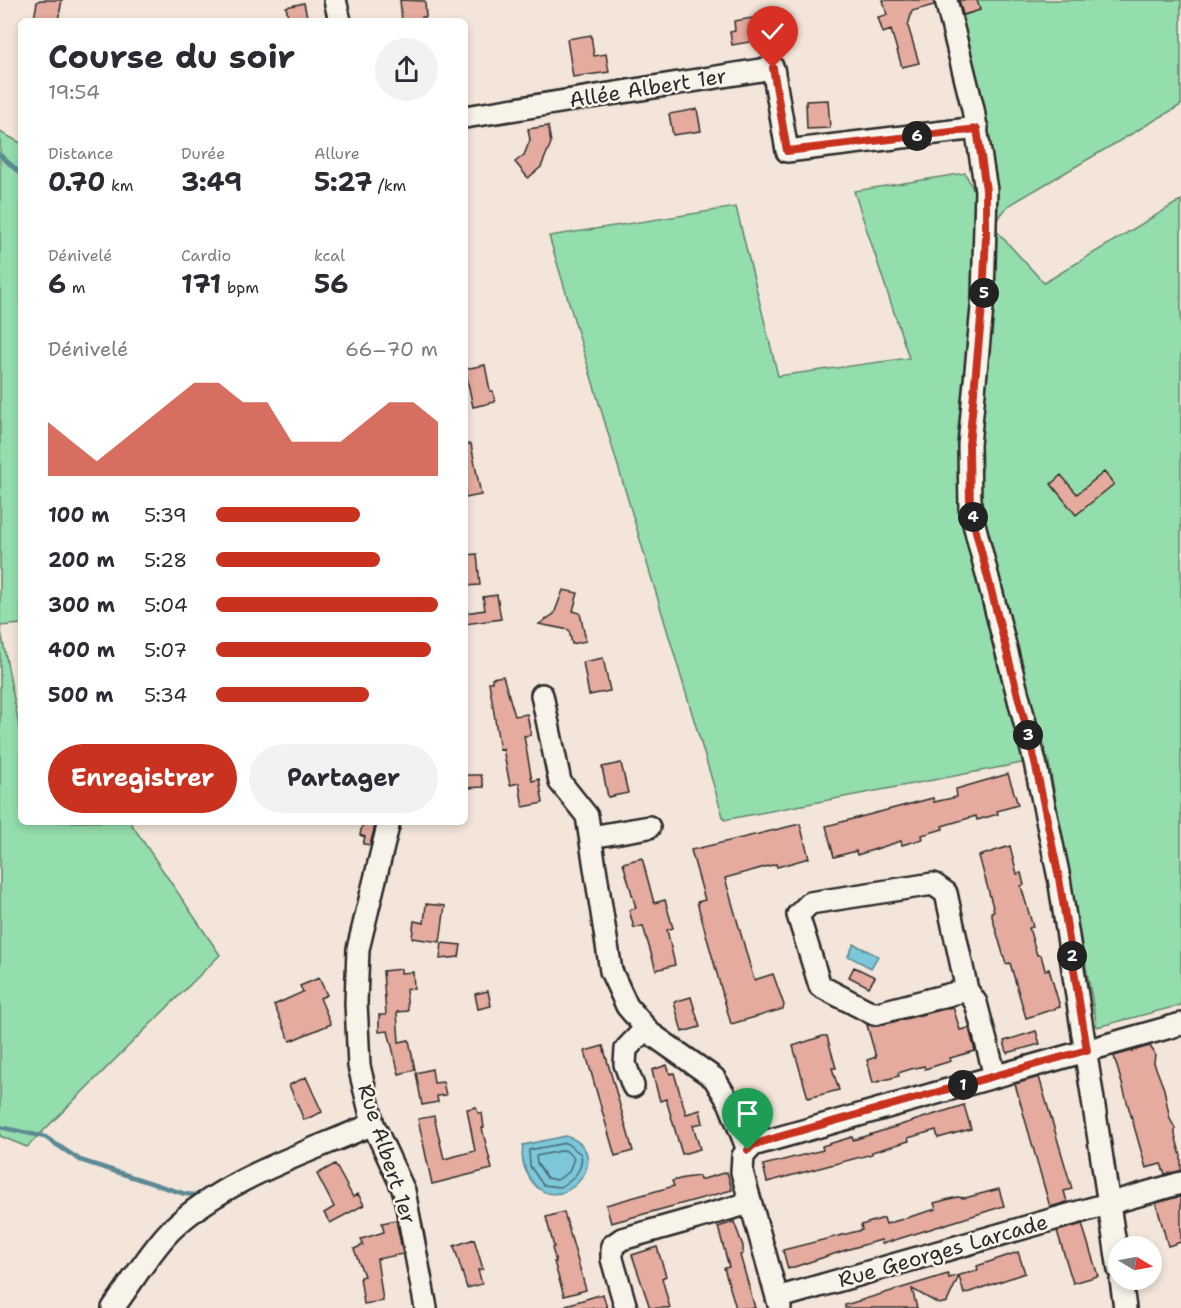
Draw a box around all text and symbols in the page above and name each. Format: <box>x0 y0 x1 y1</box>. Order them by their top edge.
pin <box>747 6 798 68</box>
icon: check <box>756 15 789 48</box>
text: Course du soir <box>48 34 295 79</box>
button: share <box>375 38 438 101</box>
street label: Allée Albert 1er <box>567 62 729 114</box>
text: 19:54 <box>48 79 100 105</box>
pin: 6 <box>902 121 932 151</box>
text: 6 <box>911 125 923 146</box>
text: Distance <box>48 143 114 164</box>
text: Durée <box>181 143 225 164</box>
text: Allure <box>314 143 360 164</box>
text: 0.70 <box>48 164 105 199</box>
text: 3:49 <box>181 164 242 199</box>
text: 5:27 <box>314 164 372 199</box>
text: km <box>105 175 134 196</box>
text: /km <box>372 175 406 196</box>
text: Dénivelé <box>48 245 112 266</box>
text: Cardio <box>181 245 231 266</box>
text: kcal <box>314 245 345 266</box>
text: 6 <box>48 266 66 301</box>
text: 171 <box>181 266 221 301</box>
text: 56 <box>314 266 348 301</box>
text: m <box>66 277 85 298</box>
text: bpm <box>221 277 259 298</box>
pin: 5 <box>969 278 999 308</box>
text: 5 <box>979 282 989 303</box>
text: Dénivelé <box>48 336 128 362</box>
text: 66–70 m <box>345 336 438 362</box>
text: 100 m <box>48 502 110 528</box>
text: 5:39 <box>144 502 187 528</box>
pin: 4 <box>958 502 988 532</box>
text: 4 <box>967 506 979 527</box>
text: 200 m <box>48 547 115 573</box>
text: 5:28 <box>144 547 187 573</box>
text: 300 m <box>48 592 115 618</box>
text: 5:04 <box>144 592 188 618</box>
text: 400 m <box>48 637 115 663</box>
text: 5:07 <box>144 637 187 663</box>
text: 500 m <box>48 682 114 708</box>
text: 5:34 <box>144 682 187 708</box>
pin: 3 <box>1013 720 1043 750</box>
text: 3 <box>1022 724 1034 745</box>
button: Enregistrer <box>48 744 237 813</box>
button: Partager <box>249 744 438 813</box>
pin: 2 <box>1057 941 1087 971</box>
text: 2 <box>1066 945 1078 966</box>
pin: 1 <box>948 1070 978 1100</box>
text: 1 <box>959 1074 967 1095</box>
street label: Rue Albert 1er <box>351 1080 423 1228</box>
pin <box>722 1088 773 1150</box>
icon: arrive <box>731 1097 764 1130</box>
street label: Rue Georges Larcade <box>835 1208 1051 1294</box>
north arrow <box>1108 1236 1162 1290</box>
map controls <box>1108 1236 1162 1290</box>

